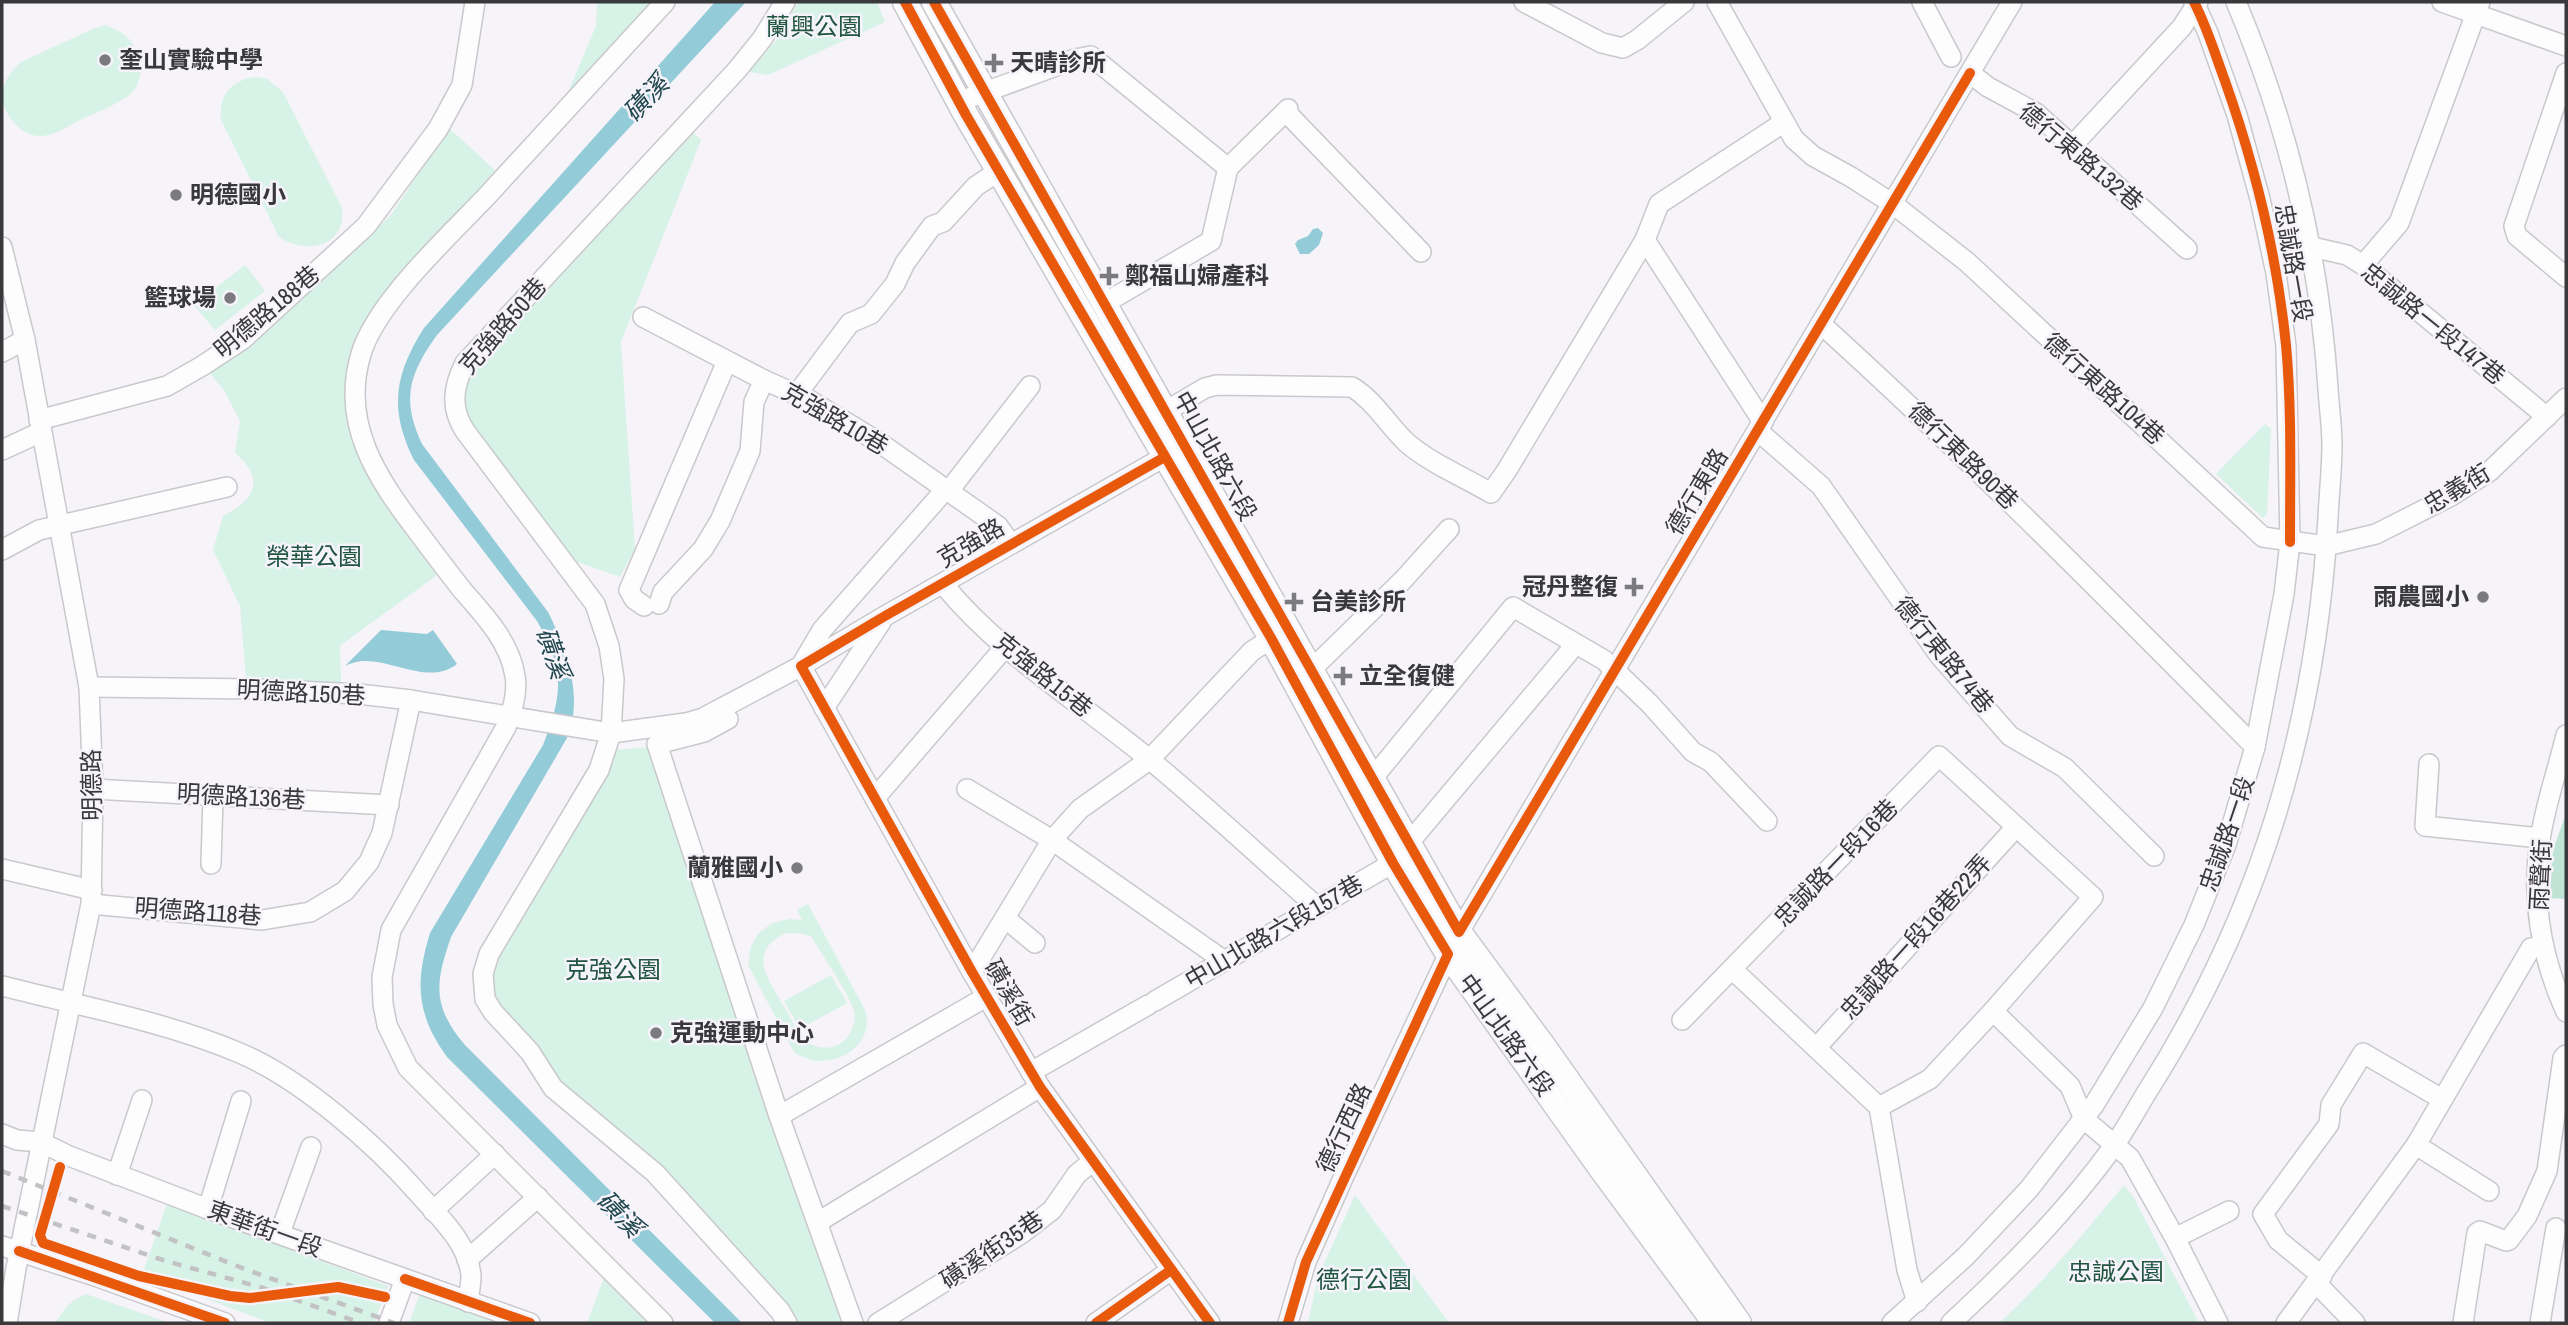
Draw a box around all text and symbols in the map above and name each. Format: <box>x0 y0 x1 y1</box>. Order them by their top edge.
park label: 蘭興公園 <box>766 10 862 42</box>
place label: 奎山實驗中學 <box>119 43 263 75</box>
place label: 天晴診所 <box>1010 46 1106 78</box>
marker: 奎山實驗中學 <box>97 52 113 68</box>
marker: 天晴診所 <box>984 53 1004 73</box>
water label: 磺溪 <box>615 64 679 129</box>
street label: 德行東路132巷 <box>2013 95 2150 218</box>
place label: 明德國小 <box>190 178 286 210</box>
marker: 明德國小 <box>168 187 184 203</box>
street label: 忠誠路一段 <box>2268 201 2320 325</box>
street label: 忠誠路一段147巷 <box>2355 255 2512 391</box>
street label: 明德路188巷 <box>207 258 326 365</box>
place label: 鄭福山婦產科 <box>1125 259 1269 291</box>
marker: 鄭福山婦產科 <box>1099 266 1119 286</box>
street label: 克強路50巷 <box>451 270 553 380</box>
place label: 籃球場 <box>144 281 216 313</box>
marker: 籃球場 <box>222 290 238 306</box>
street label: 德行東路104巷 <box>2037 325 2172 451</box>
street label: 克強路10巷 <box>776 375 895 461</box>
street label: 中山北路六段 <box>1167 385 1265 526</box>
street label: 德行東路90巷 <box>1902 394 2026 516</box>
street label: 德行東路 <box>1658 442 1735 541</box>
street label: 忠義街 <box>2417 456 2496 520</box>
street label: 克強路 <box>931 510 1010 574</box>
park label: 榮華公園 <box>266 540 362 572</box>
place label: 冠丹整復 <box>1522 570 1618 602</box>
marker: 冠丹整復 <box>1624 577 1644 597</box>
place label: 雨農國小 <box>2373 580 2469 612</box>
place label: 台美診所 <box>1310 585 1406 617</box>
street label: 德行東路74巷 <box>1888 589 2002 720</box>
marker: 雨農國小 <box>2475 589 2491 605</box>
marker: 台美診所 <box>1284 592 1304 612</box>
water label: 磺溪 <box>528 623 580 687</box>
street label: 克強路15巷 <box>988 625 1100 724</box>
place label: 立全復健 <box>1359 659 1455 691</box>
marker: 立全復健 <box>1333 666 1353 686</box>
street label: 明德路150巷 <box>236 673 366 711</box>
street label: 明德路 <box>74 749 108 821</box>
street label: 忠誠路一段 <box>2191 772 2261 896</box>
street label: 明德路136巷 <box>176 777 306 815</box>
street label: 忠誠路一段16巷 <box>1766 792 1904 933</box>
street label: 雨聲街 <box>2522 838 2558 912</box>
street label: 忠誠路一段16巷22弄 <box>1833 847 1998 1026</box>
place label: 蘭雅國小 <box>687 851 783 883</box>
marker: 蘭雅國小 <box>789 860 805 876</box>
street label: 中山北路六段157巷 <box>1179 867 1368 995</box>
street label: 明德路118巷 <box>133 891 263 931</box>
park label: 克強公園 <box>565 953 661 985</box>
street label: 磺溪街 <box>978 953 1042 1032</box>
street label: 中山北路六段 <box>1452 967 1562 1102</box>
place label: 克強運動中心 <box>670 1016 814 1048</box>
marker: 克強運動中心 <box>648 1025 664 1041</box>
street label: 德行西路 <box>1308 1077 1378 1178</box>
water label: 磺溪 <box>590 1183 654 1247</box>
street label: 東華街一段 <box>203 1193 327 1264</box>
street label: 磺溪街35巷 <box>934 1203 1049 1295</box>
park label: 忠誠公園 <box>2068 1255 2164 1287</box>
park label: 德行公園 <box>1316 1263 1412 1295</box>

